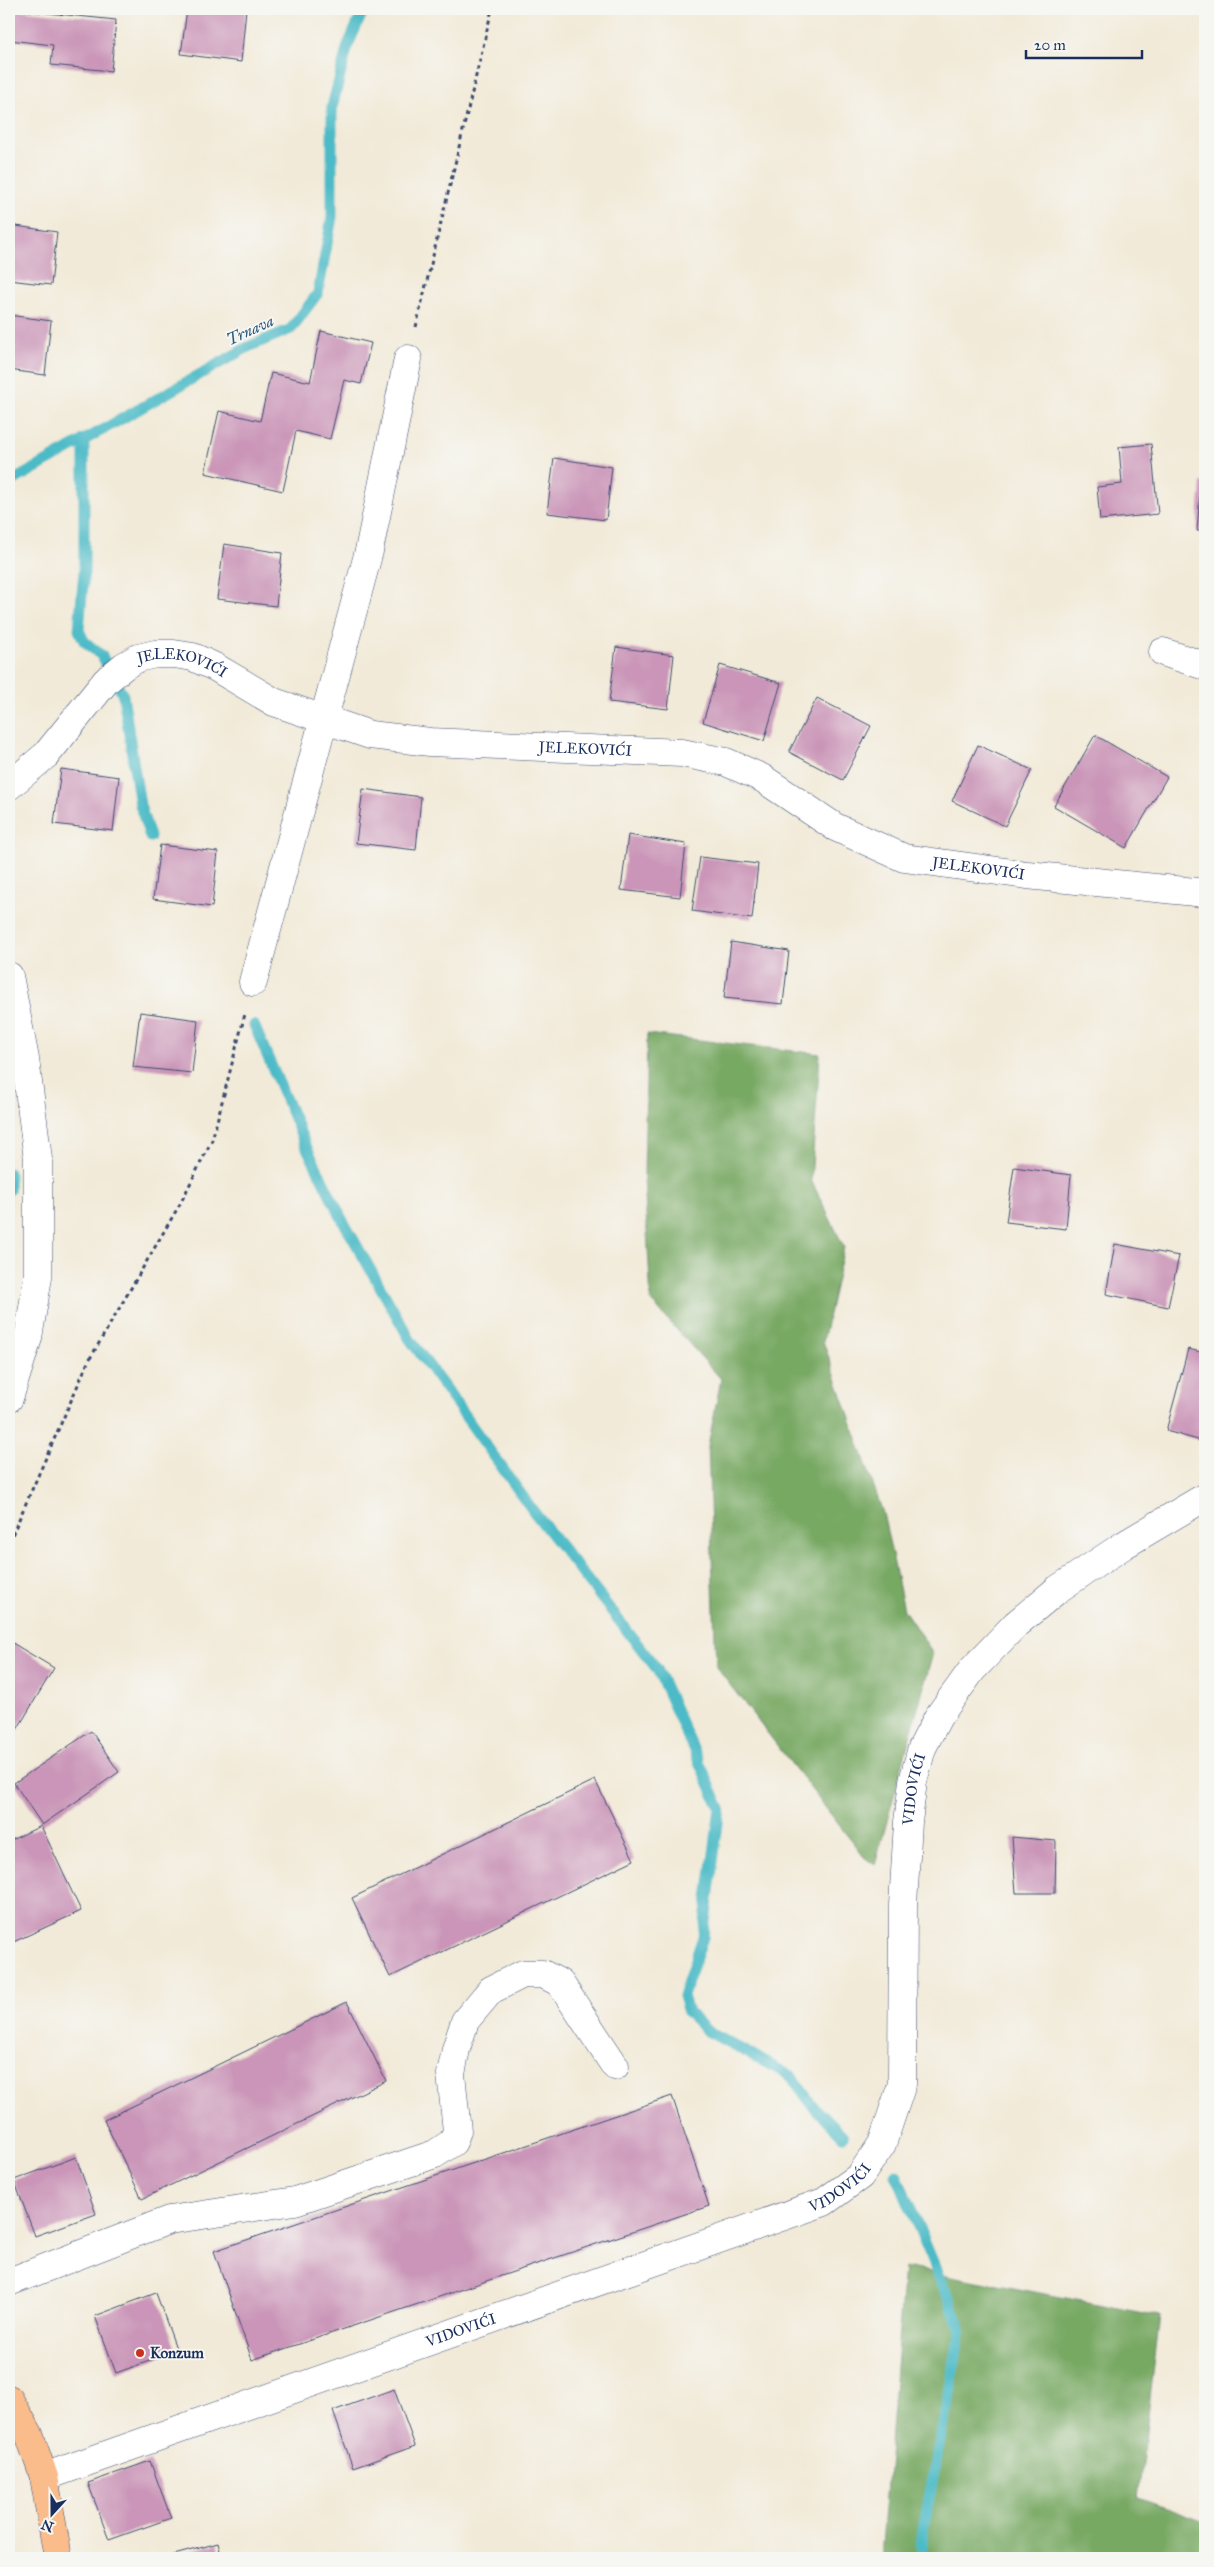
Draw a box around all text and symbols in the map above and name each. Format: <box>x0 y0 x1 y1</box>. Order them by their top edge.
scale bar <box>1026 28 1143 60</box>
text: 20 m <box>1034 36 1066 54</box>
water label: Trnava <box>223 311 277 349</box>
street label: JELEKOVIĆI <box>133 645 230 681</box>
street label: JELEKOVIĆI <box>536 738 632 760</box>
street label: JELEKOVIĆI <box>929 853 1026 884</box>
street label: VIDOVIĆI <box>899 1751 929 1827</box>
street label: VIDOVIĆI <box>805 2160 875 2216</box>
street label: VIDOVIĆI <box>422 2309 498 2351</box>
place label: Konzum <box>150 2344 204 2362</box>
marker: Konzum <box>134 2347 146 2359</box>
north arrow <box>28 2490 78 2540</box>
text: N <box>39 2516 56 2536</box>

